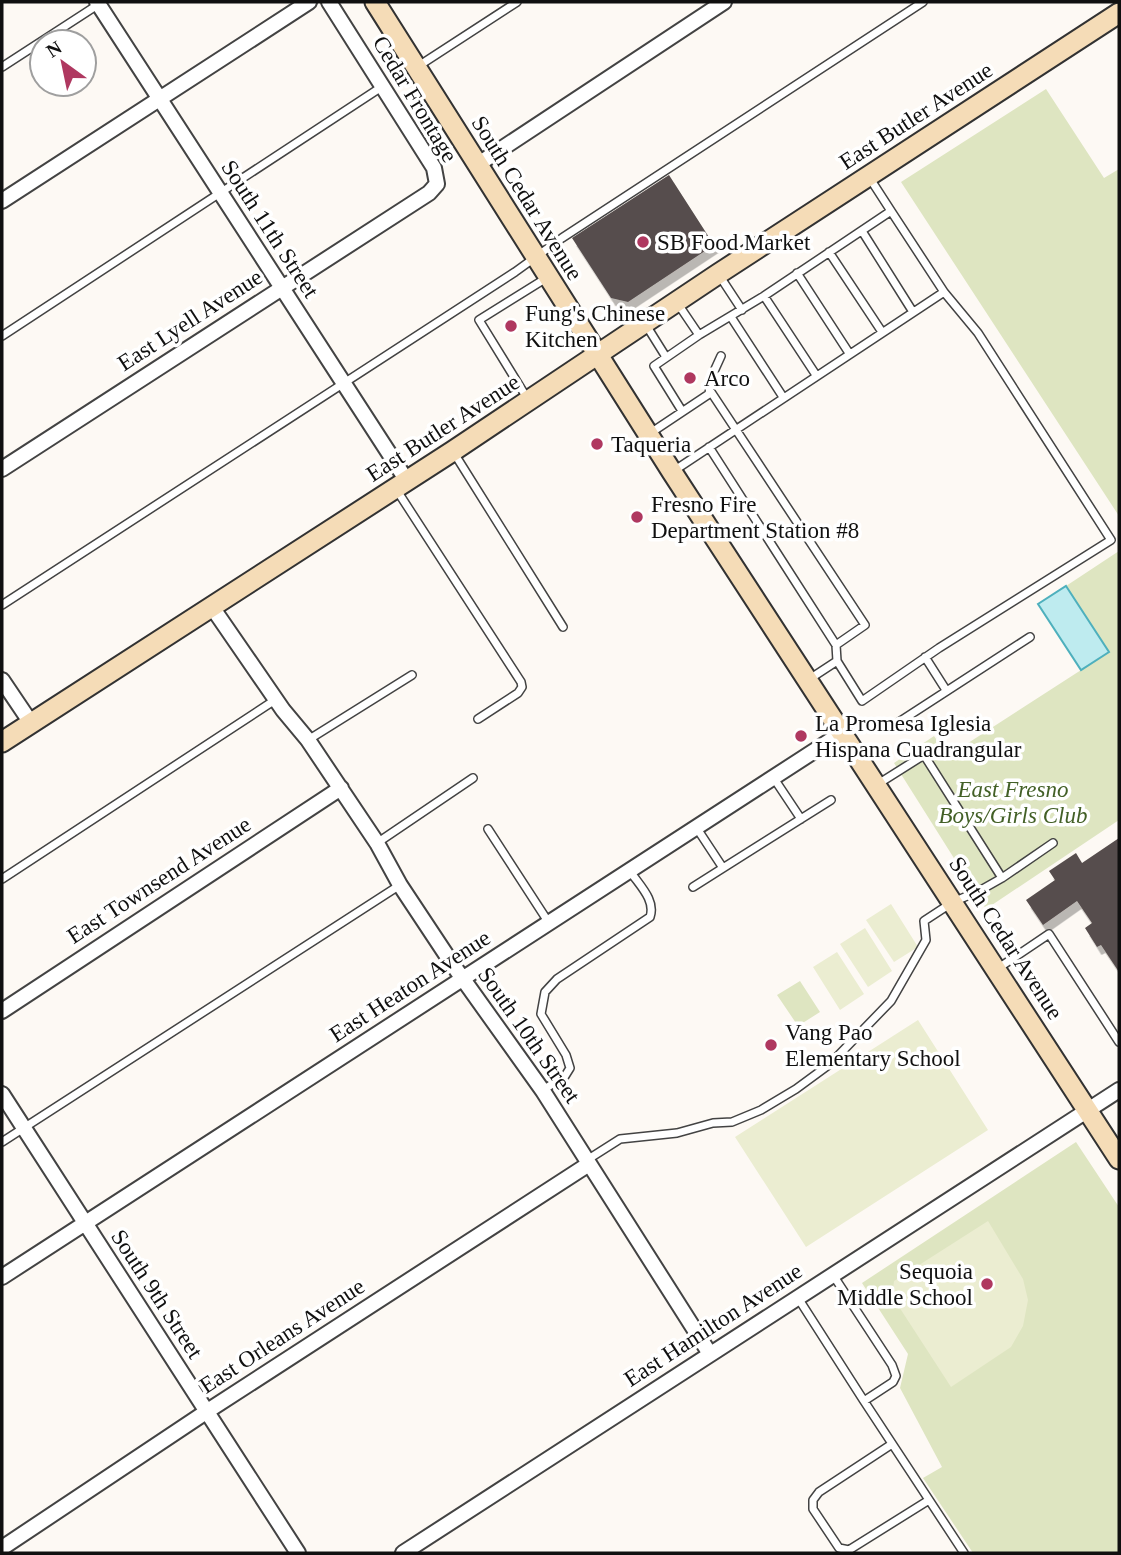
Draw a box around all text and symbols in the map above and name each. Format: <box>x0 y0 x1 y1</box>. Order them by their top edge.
north arrow <box>28 28 98 98</box>
street label: Cedar Frontage <box>368 32 462 166</box>
text: N <box>43 36 66 62</box>
street label: East Butler Avenue <box>835 57 997 175</box>
street label: South Cedar Avenue <box>466 111 588 285</box>
street label: South 11th Street <box>216 156 324 303</box>
place label: SB Food Market <box>657 230 811 255</box>
marker: SB Food Market <box>635 234 651 250</box>
street label: East Lyell Avenue <box>113 264 267 376</box>
place label: Fung's Chinese Kitchen <box>525 301 665 352</box>
marker: Fung's Chinese Kitchen <box>503 318 519 334</box>
place label: Arco <box>704 366 750 391</box>
street label: East Butler Avenue <box>362 369 524 487</box>
marker: Arco <box>682 370 698 386</box>
place label: Taqueria <box>611 432 691 457</box>
marker: Taqueria <box>589 436 605 452</box>
place label: Fresno Fire Department Station #8 <box>651 492 859 543</box>
marker: Fresno Fire Department Station #8 <box>629 509 645 525</box>
place label: La Promesa Iglesia Hispana Cuadrangular <box>815 711 1022 762</box>
marker: La Promesa Iglesia Hispana Cuadrangular <box>793 728 809 744</box>
park label: East Fresno Boys/Girls Club <box>939 777 1087 828</box>
street label: East Townsend Avenue <box>63 811 255 949</box>
street label: South Cedar Avenue <box>944 852 1068 1024</box>
street label: East Heaton Avenue <box>325 925 495 1047</box>
street label: South 10th Street <box>473 962 585 1108</box>
place label: Vang Pao Elementary School <box>785 1020 961 1071</box>
marker: Vang Pao Elementary School <box>763 1037 779 1053</box>
street label: South 9th Street <box>106 1225 208 1363</box>
street label: East Hamilton Avenue <box>620 1258 806 1392</box>
place label: Sequoia Middle School <box>837 1259 973 1310</box>
street label: East Orleans Avenue <box>195 1273 369 1399</box>
marker: Sequoia Middle School <box>979 1276 995 1292</box>

